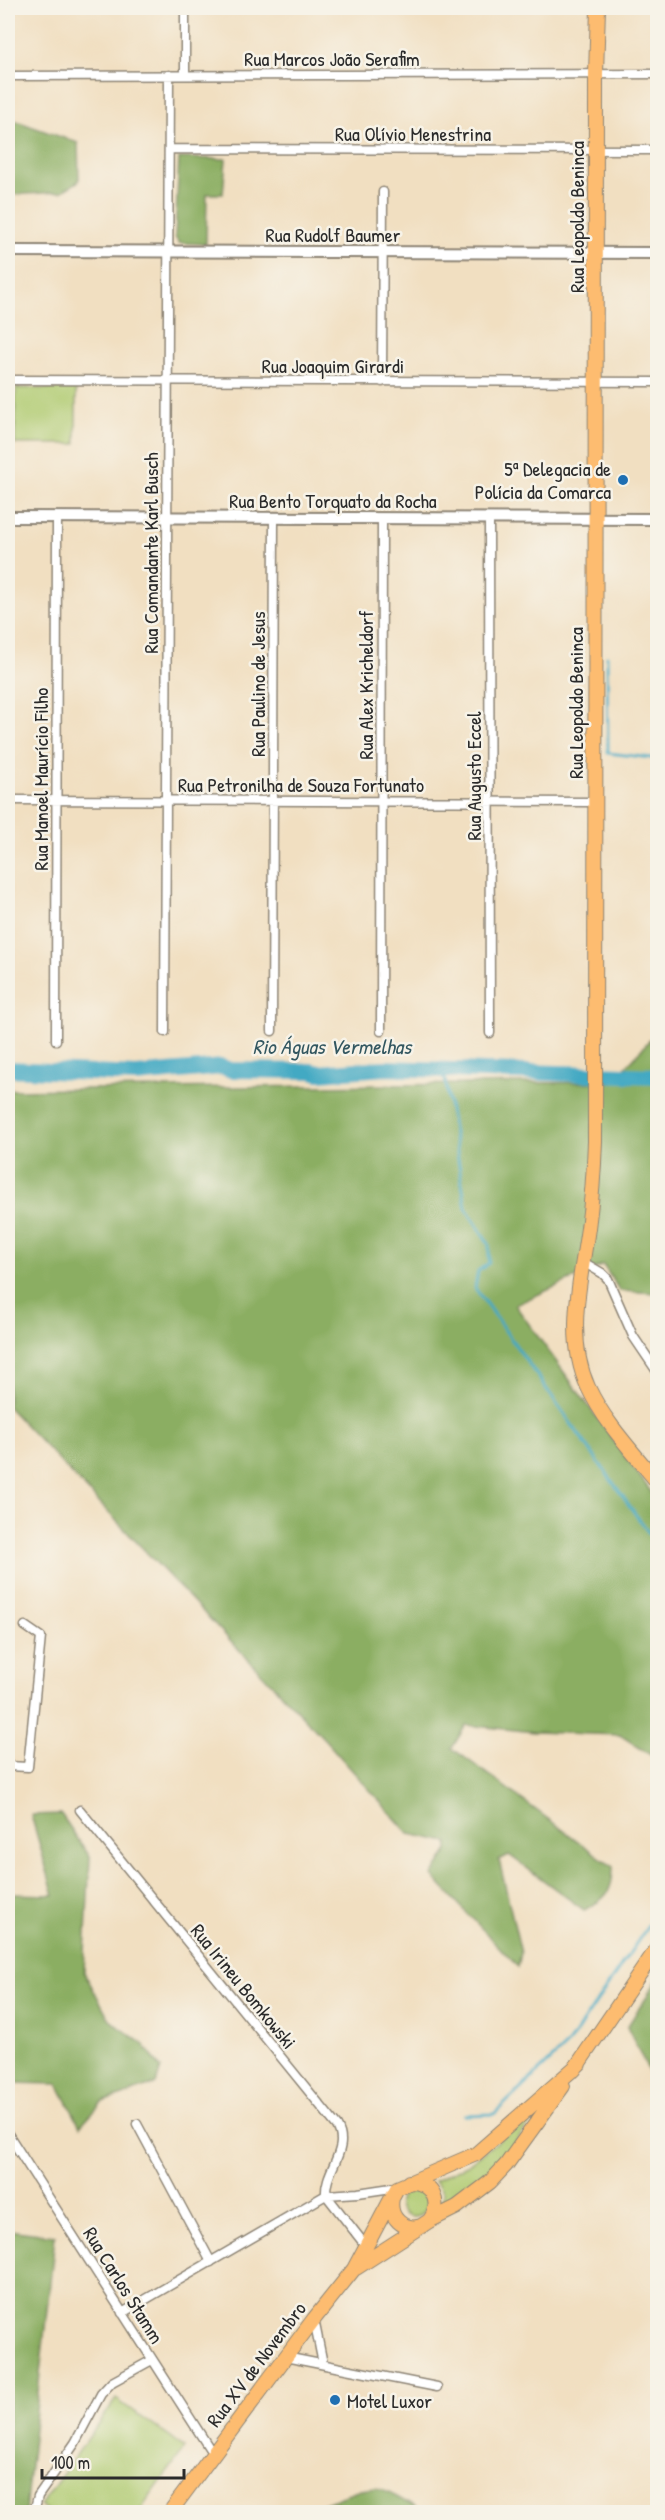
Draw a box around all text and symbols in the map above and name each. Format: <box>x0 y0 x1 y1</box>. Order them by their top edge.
street label: Rua Marcos João Serafim <box>244 45 420 72</box>
street label: Rua Olívio Menestrina <box>335 120 491 147</box>
street label: Rua Leopoldo Beninca <box>563 141 590 293</box>
street label: Rua Rudolf Baumer <box>266 221 401 248</box>
street label: Rua Joaquim Girardi <box>262 352 404 379</box>
street label: Rua Comandante Karl Busch <box>137 452 164 654</box>
place label: 5ª Delegacia de Polícia da Comarca <box>475 455 611 505</box>
marker: 5ª Delegacia de Polícia da Comarca <box>616 473 630 487</box>
street label: Rua Bento Torquato da Rocha <box>229 487 437 514</box>
street label: Rua Paulino de Jesus <box>244 611 271 757</box>
street label: Rua Alex Kricheldorf <box>352 611 379 759</box>
street label: Rua Leopoldo Beninca <box>562 627 589 779</box>
street label: Rua Manoel Maurício Filho <box>27 688 54 870</box>
street label: Rua Augusto Eccel <box>460 711 487 841</box>
street label: Rua Petronilha de Souza Fortunato <box>178 771 424 798</box>
water label: Rio Águas Vermelhas <box>253 1032 413 1061</box>
street label: Rua Irineu Bomkowski <box>185 1918 303 2054</box>
street label: Rua Carlos Stamm <box>77 2222 171 2348</box>
street label: Rua XV de Novembro <box>200 2296 312 2432</box>
place label: Motel Luxor <box>347 2387 432 2414</box>
marker: Motel Luxor <box>328 2393 342 2407</box>
scale bar <box>42 2442 184 2480</box>
text: 100 m <box>51 2450 90 2475</box>

